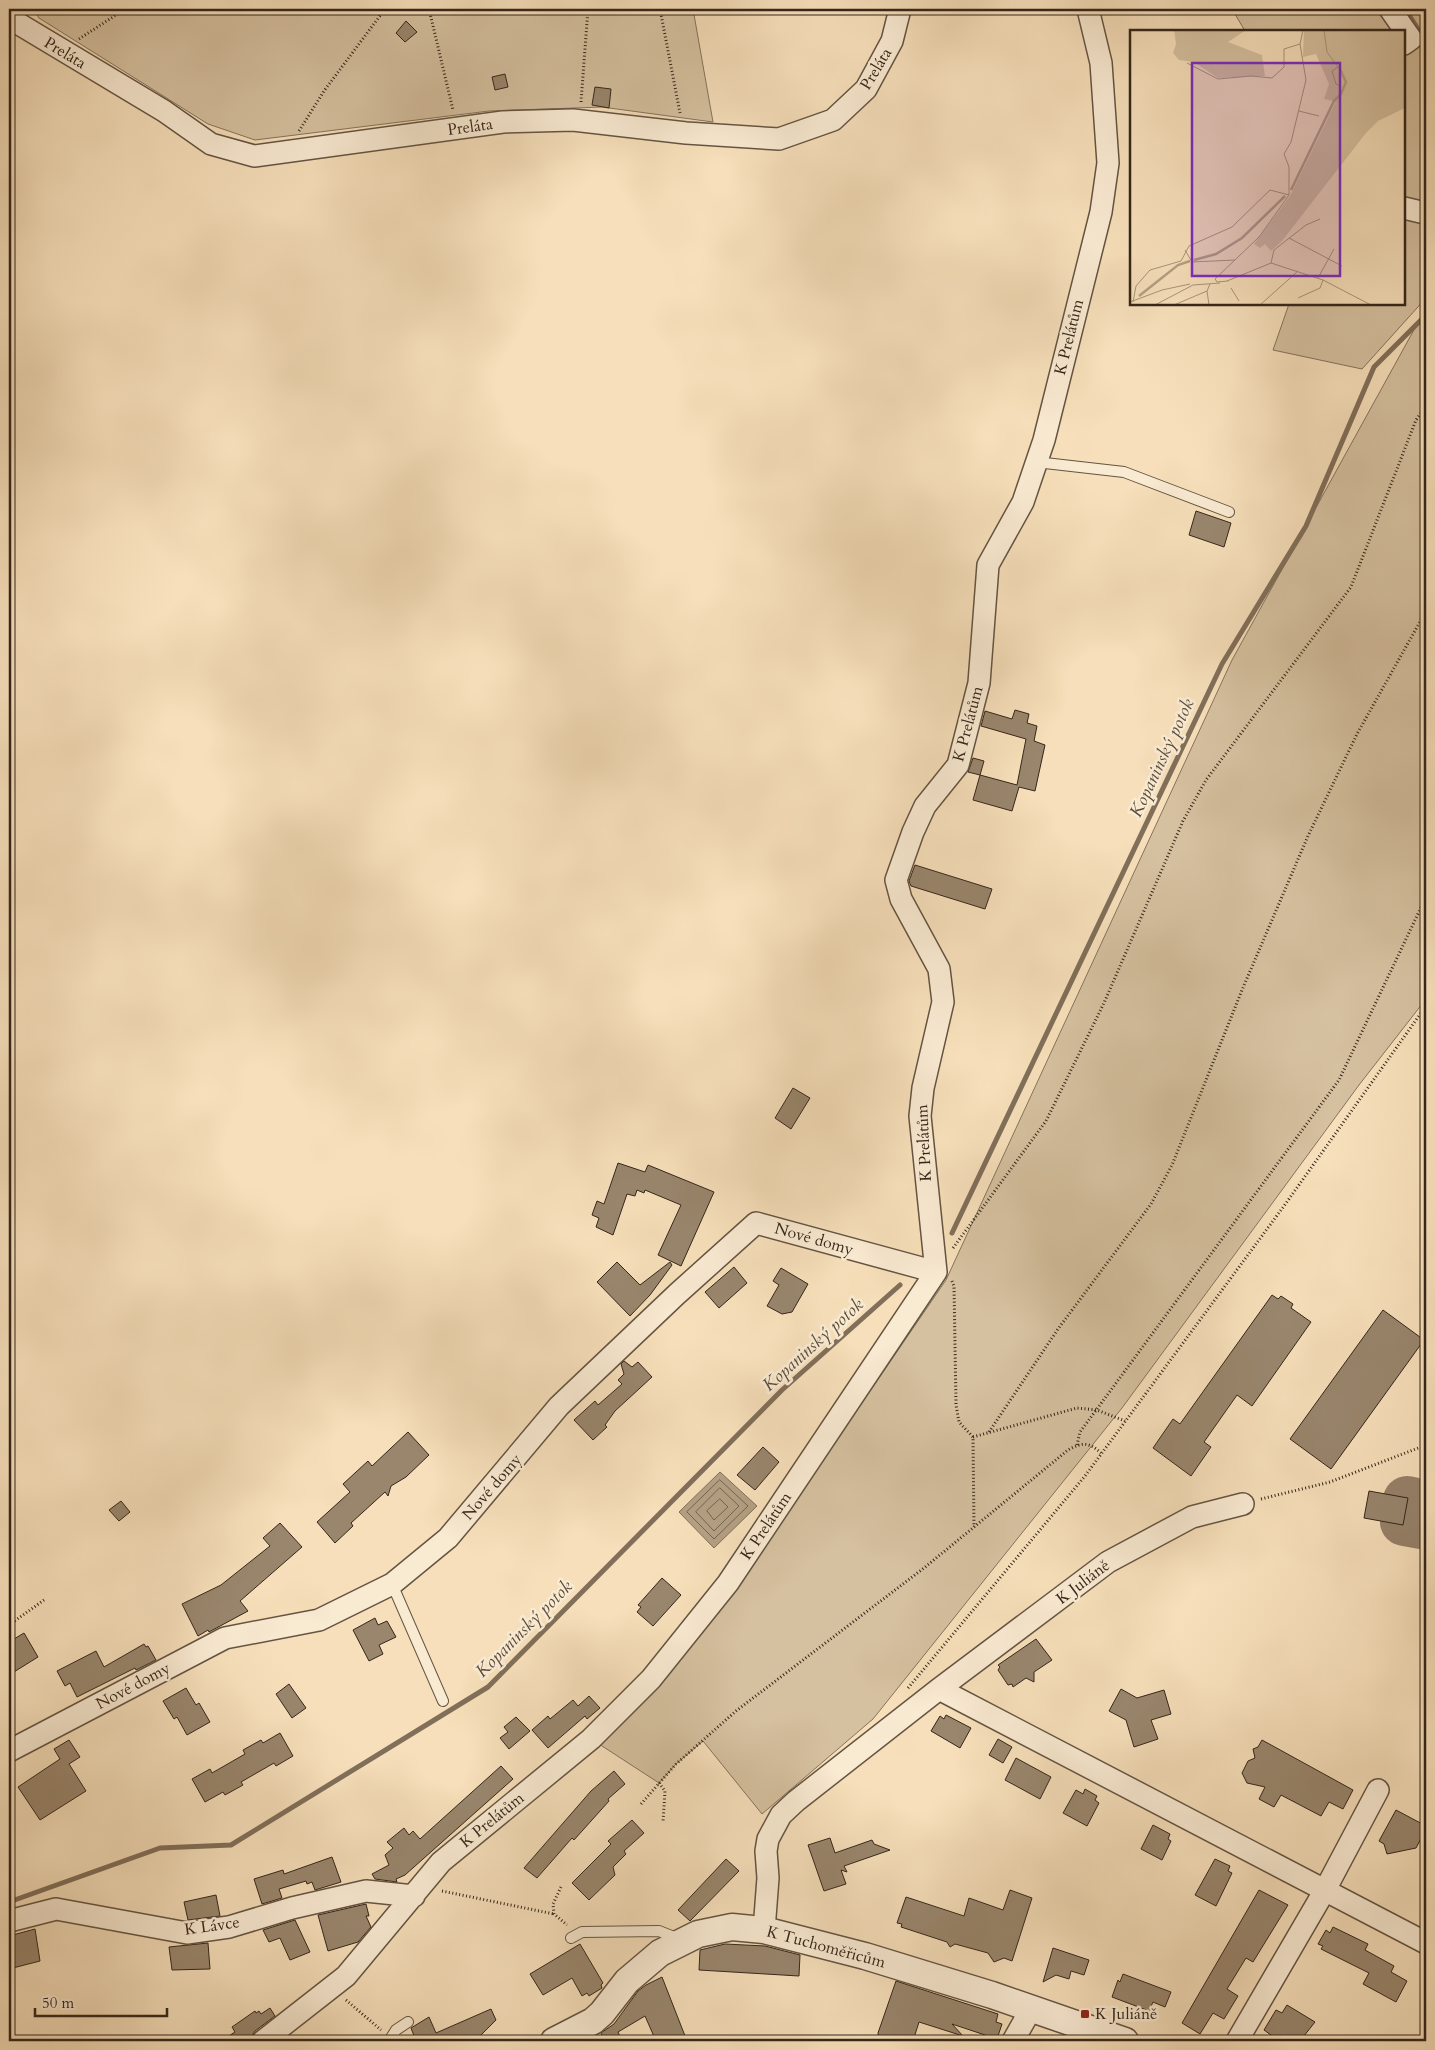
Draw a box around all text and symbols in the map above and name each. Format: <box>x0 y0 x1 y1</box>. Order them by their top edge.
inset map <box>1130 30 1405 305</box>
street label: Preláta <box>40 32 90 74</box>
street label: Preláta <box>855 44 897 94</box>
street label: Preláta <box>446 113 494 141</box>
street label: K Prelátům <box>1049 296 1089 377</box>
street label: K Prelátům <box>947 683 989 764</box>
water label: Kopaninský potok <box>1124 694 1201 822</box>
street label: K Prelátům <box>911 1103 937 1182</box>
street label: Nové domy <box>772 1217 857 1261</box>
water label: Kopaninský potok <box>757 1293 869 1397</box>
street label: Nové domy <box>457 1449 527 1525</box>
street label: K Prelátům <box>735 1487 797 1564</box>
street label: K Juliáně <box>1052 1554 1114 1610</box>
water label: Kopaninský potok <box>470 1575 578 1683</box>
street label: Nové domy <box>92 1657 174 1715</box>
street label: K Prelátům <box>455 1787 529 1853</box>
street label: K Lávce <box>183 1911 241 1941</box>
street label: K Tuchoměřicům <box>764 1921 888 1974</box>
scale bar <box>35 1985 168 2017</box>
text: 50 m <box>42 1993 74 2013</box>
place label: K Juliáně <box>1095 2003 1157 2025</box>
marker: K Juliáně <box>1079 2008 1091 2020</box>

